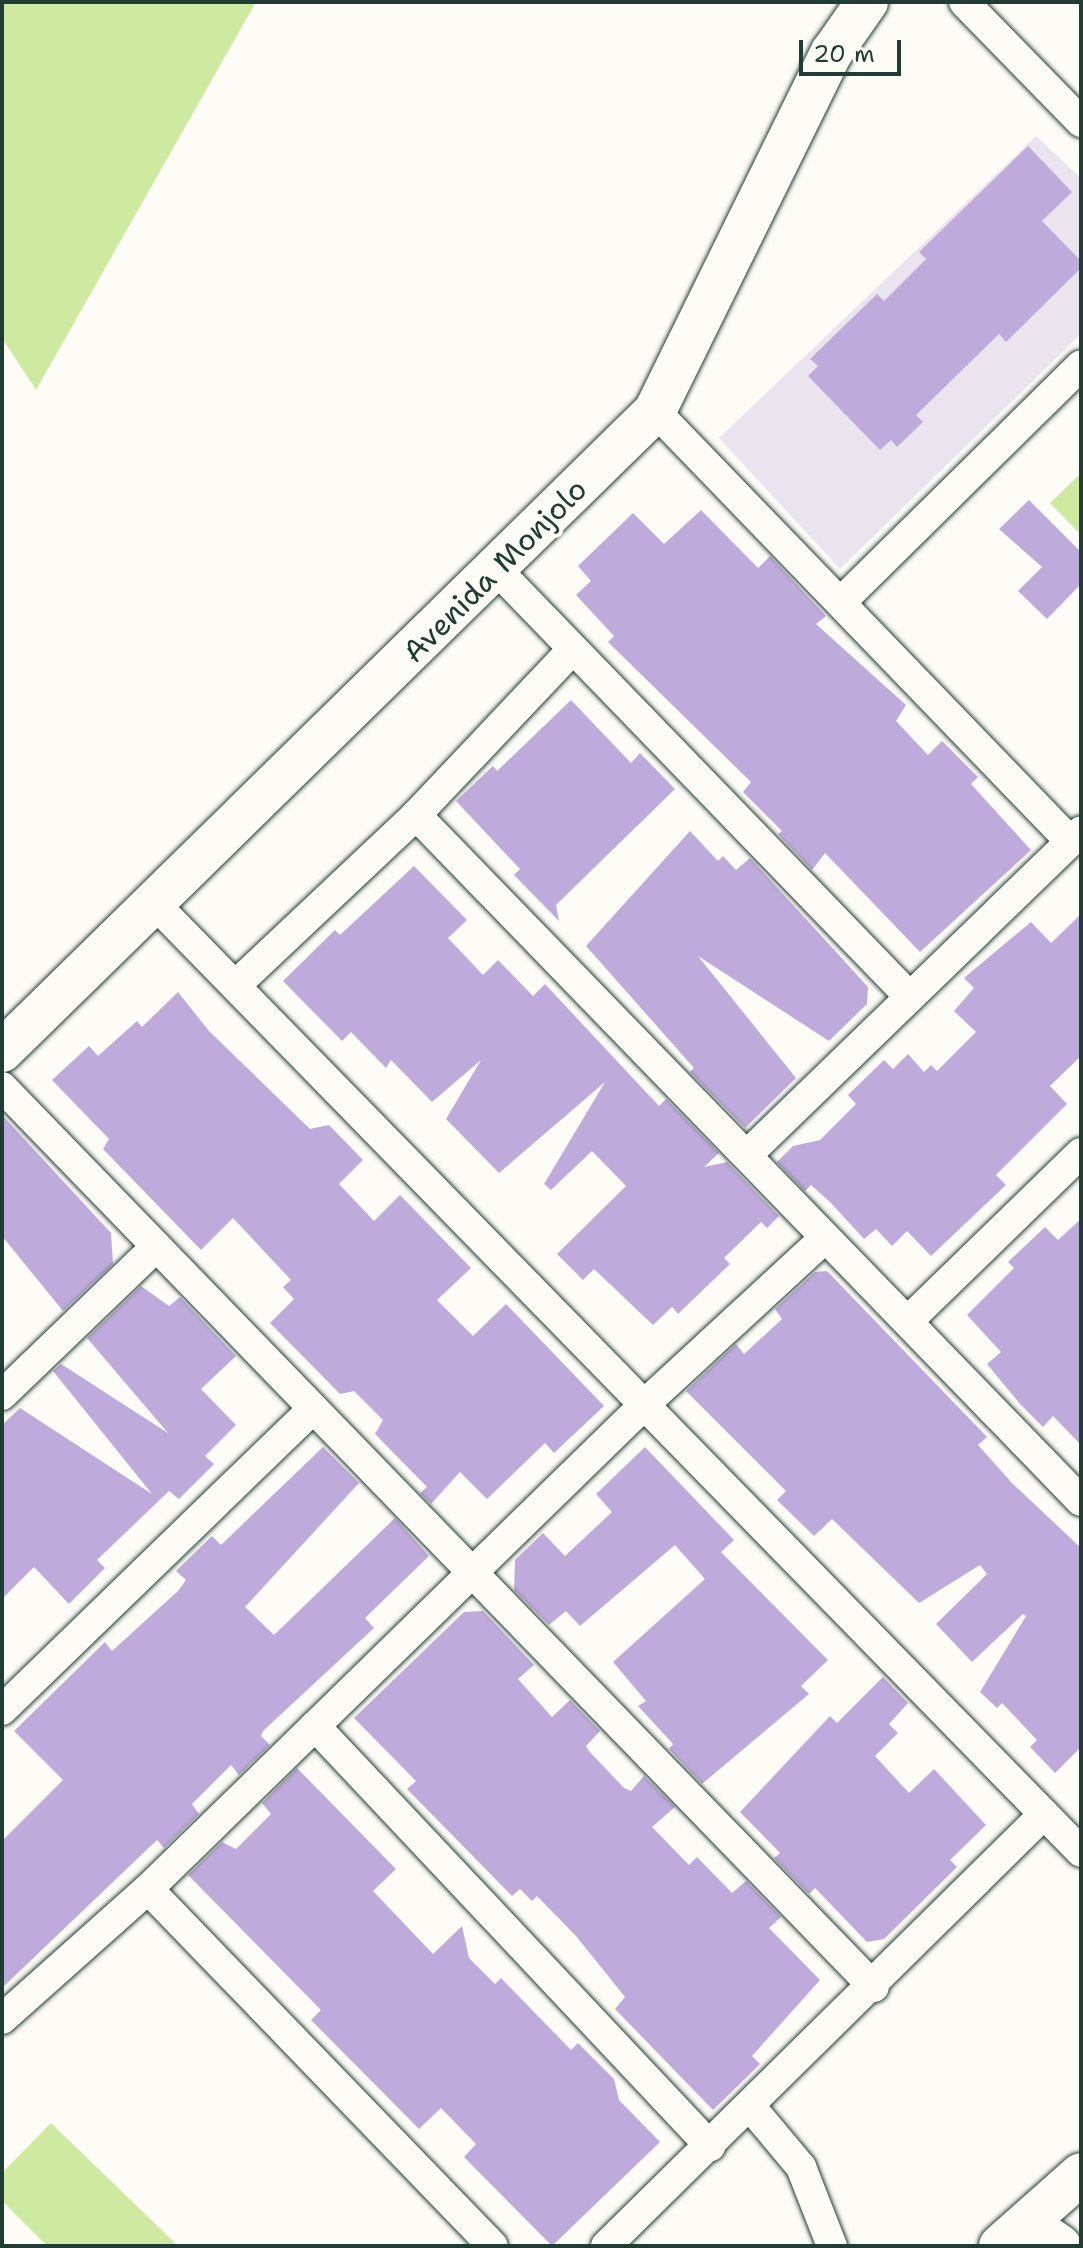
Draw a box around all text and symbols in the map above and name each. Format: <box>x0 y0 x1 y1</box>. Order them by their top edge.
scale bar <box>803 24 905 74</box>
text: 20 m <box>813 38 875 70</box>
street label: Avenida Monjolo <box>396 472 594 670</box>

